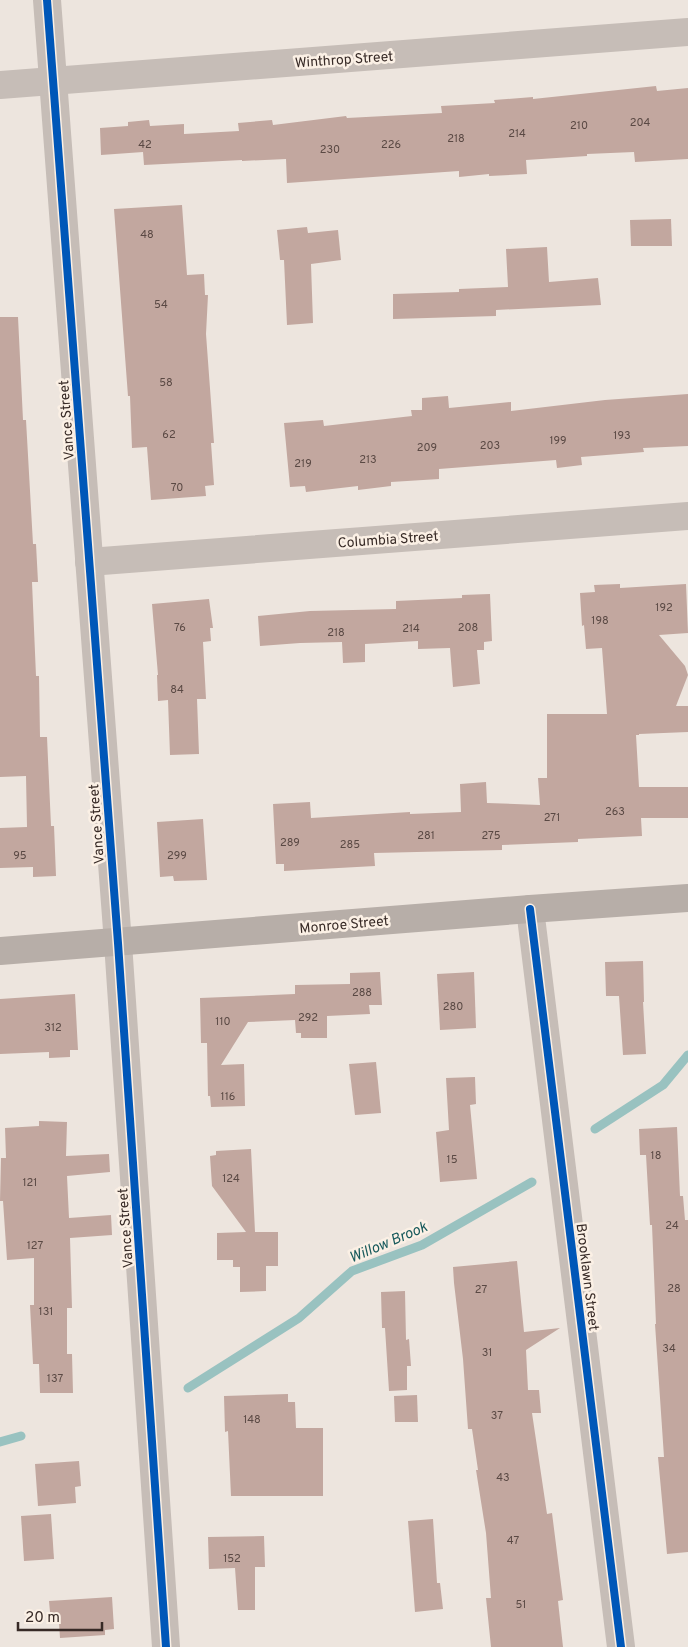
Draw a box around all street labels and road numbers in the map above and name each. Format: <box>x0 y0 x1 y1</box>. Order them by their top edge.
street label: Winthrop Street <box>294 49 394 72</box>
street label: Vance Street <box>56 379 79 461</box>
street label: Columbia Street <box>337 528 439 553</box>
street label: Vance Street <box>86 783 109 865</box>
street label: Monroe Street <box>299 913 389 938</box>
street label: Vance Street <box>115 1187 138 1269</box>
street label: Brooklawn Street <box>571 1222 602 1332</box>

